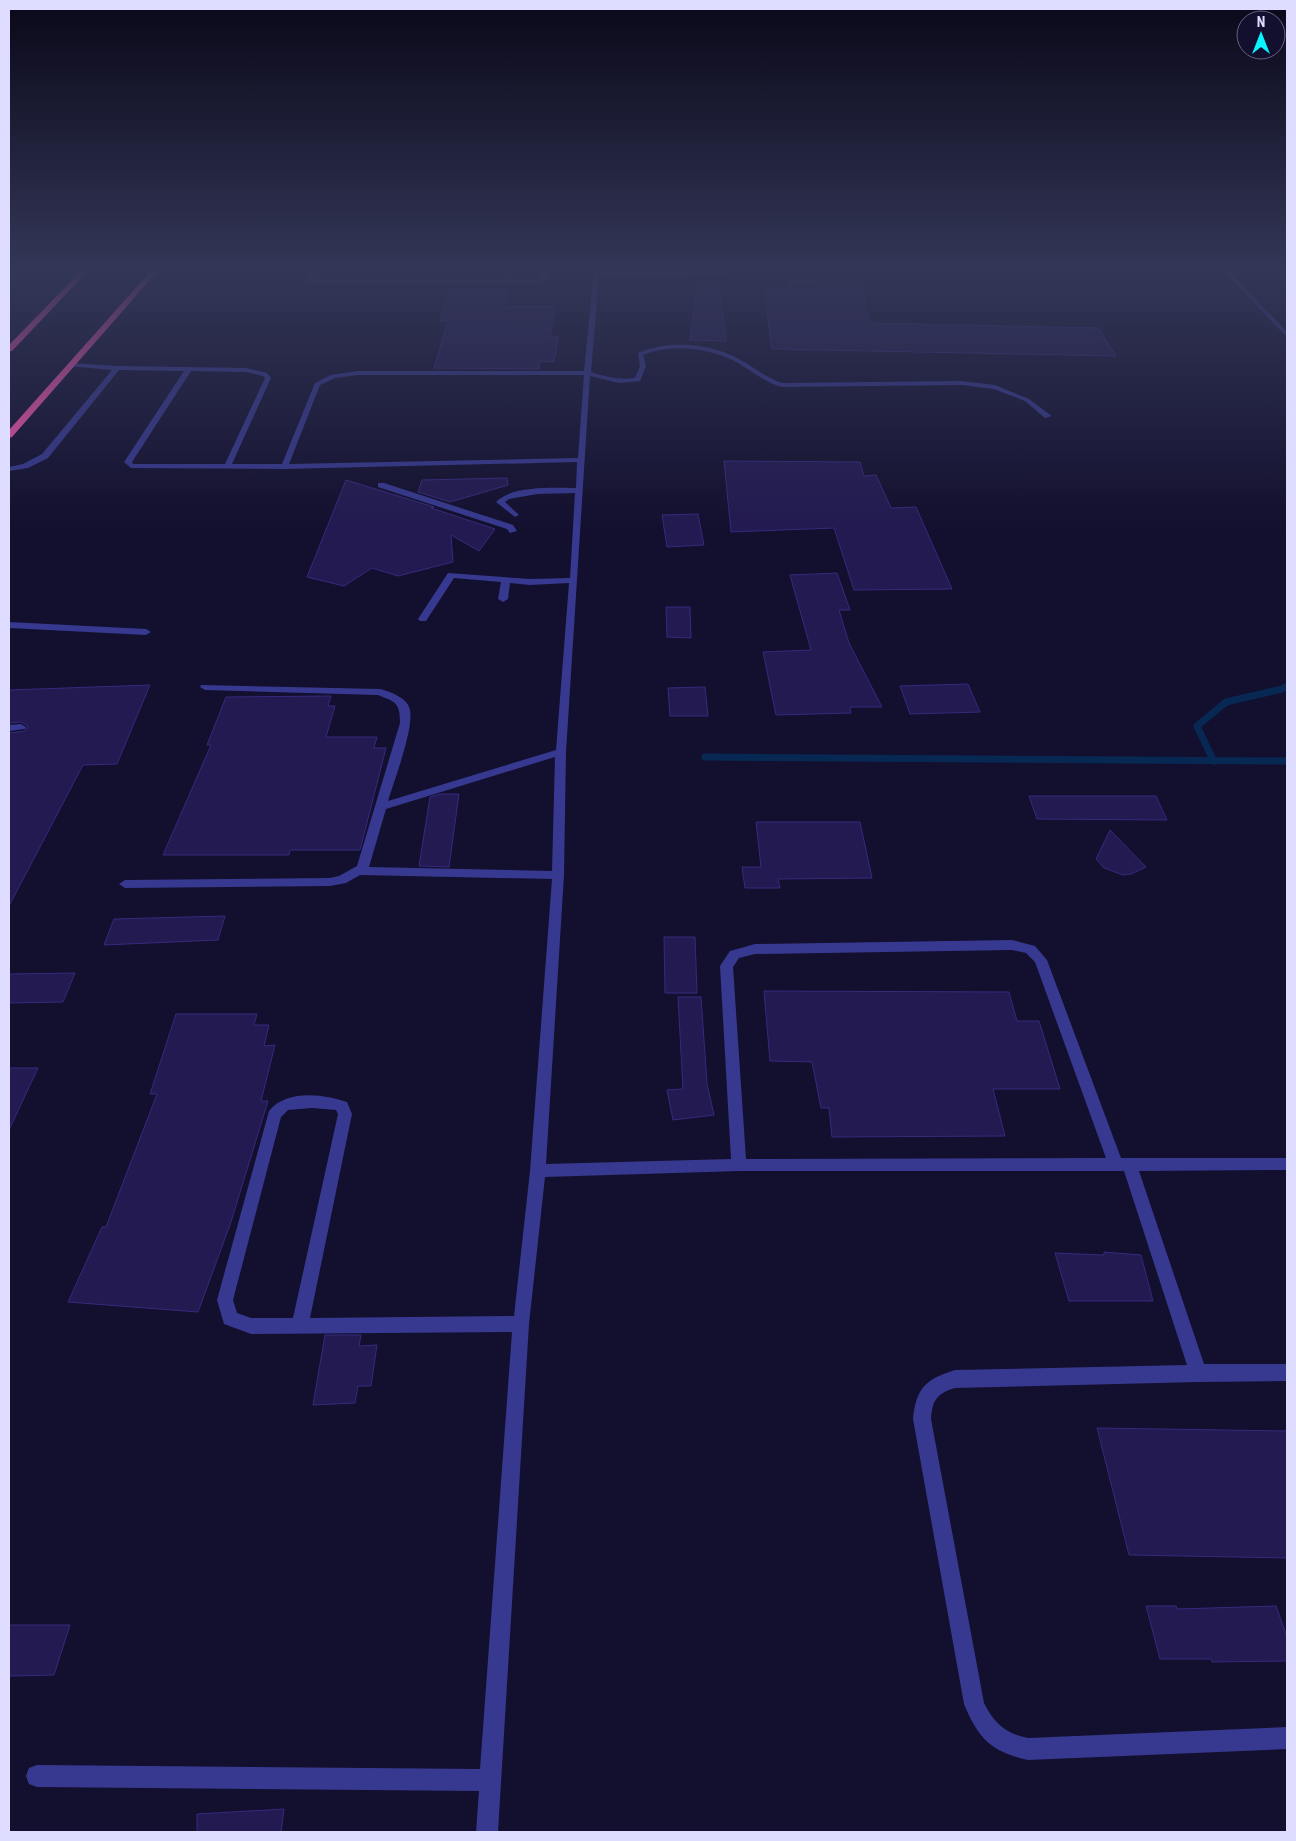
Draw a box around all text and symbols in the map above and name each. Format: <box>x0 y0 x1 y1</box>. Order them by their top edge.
north arrow <box>1236 10 1286 60</box>
text: N <box>1257 14 1265 30</box>

